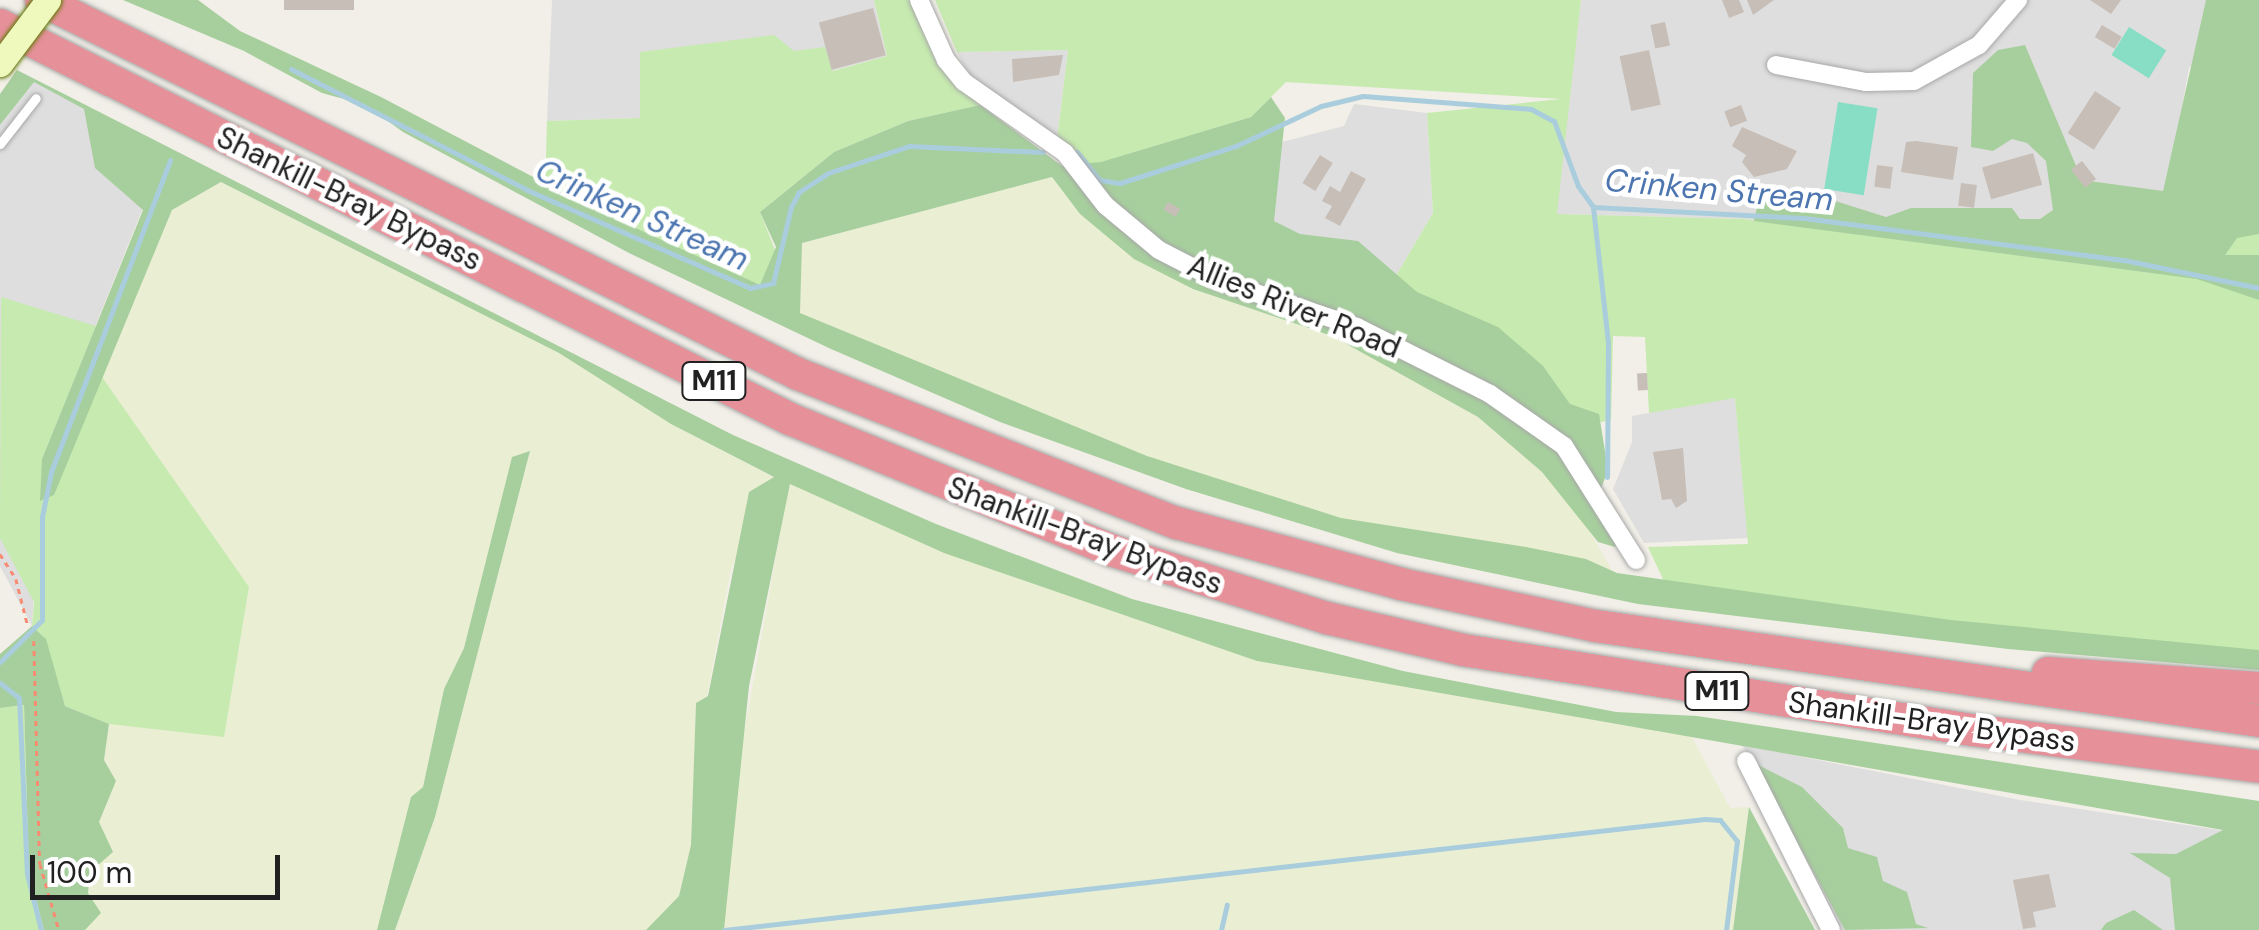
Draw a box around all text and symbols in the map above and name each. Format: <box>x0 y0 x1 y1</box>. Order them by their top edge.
street label: Shankill-Bray Bypass <box>211 119 487 279</box>
water label: Crinken Stream <box>530 151 754 279</box>
water label: Crinken Stream <box>1603 161 1835 219</box>
street label: Allies River Road <box>1182 248 1406 366</box>
road number: M11 <box>679 358 749 404</box>
street label: Shankill-Bray Bypass <box>943 470 1227 602</box>
road number: M11 <box>1682 668 1752 714</box>
street label: Shankill-Bray Bypass <box>1786 684 2078 760</box>
scale bar <box>35 835 285 897</box>
text: 100 m <box>47 853 132 892</box>

